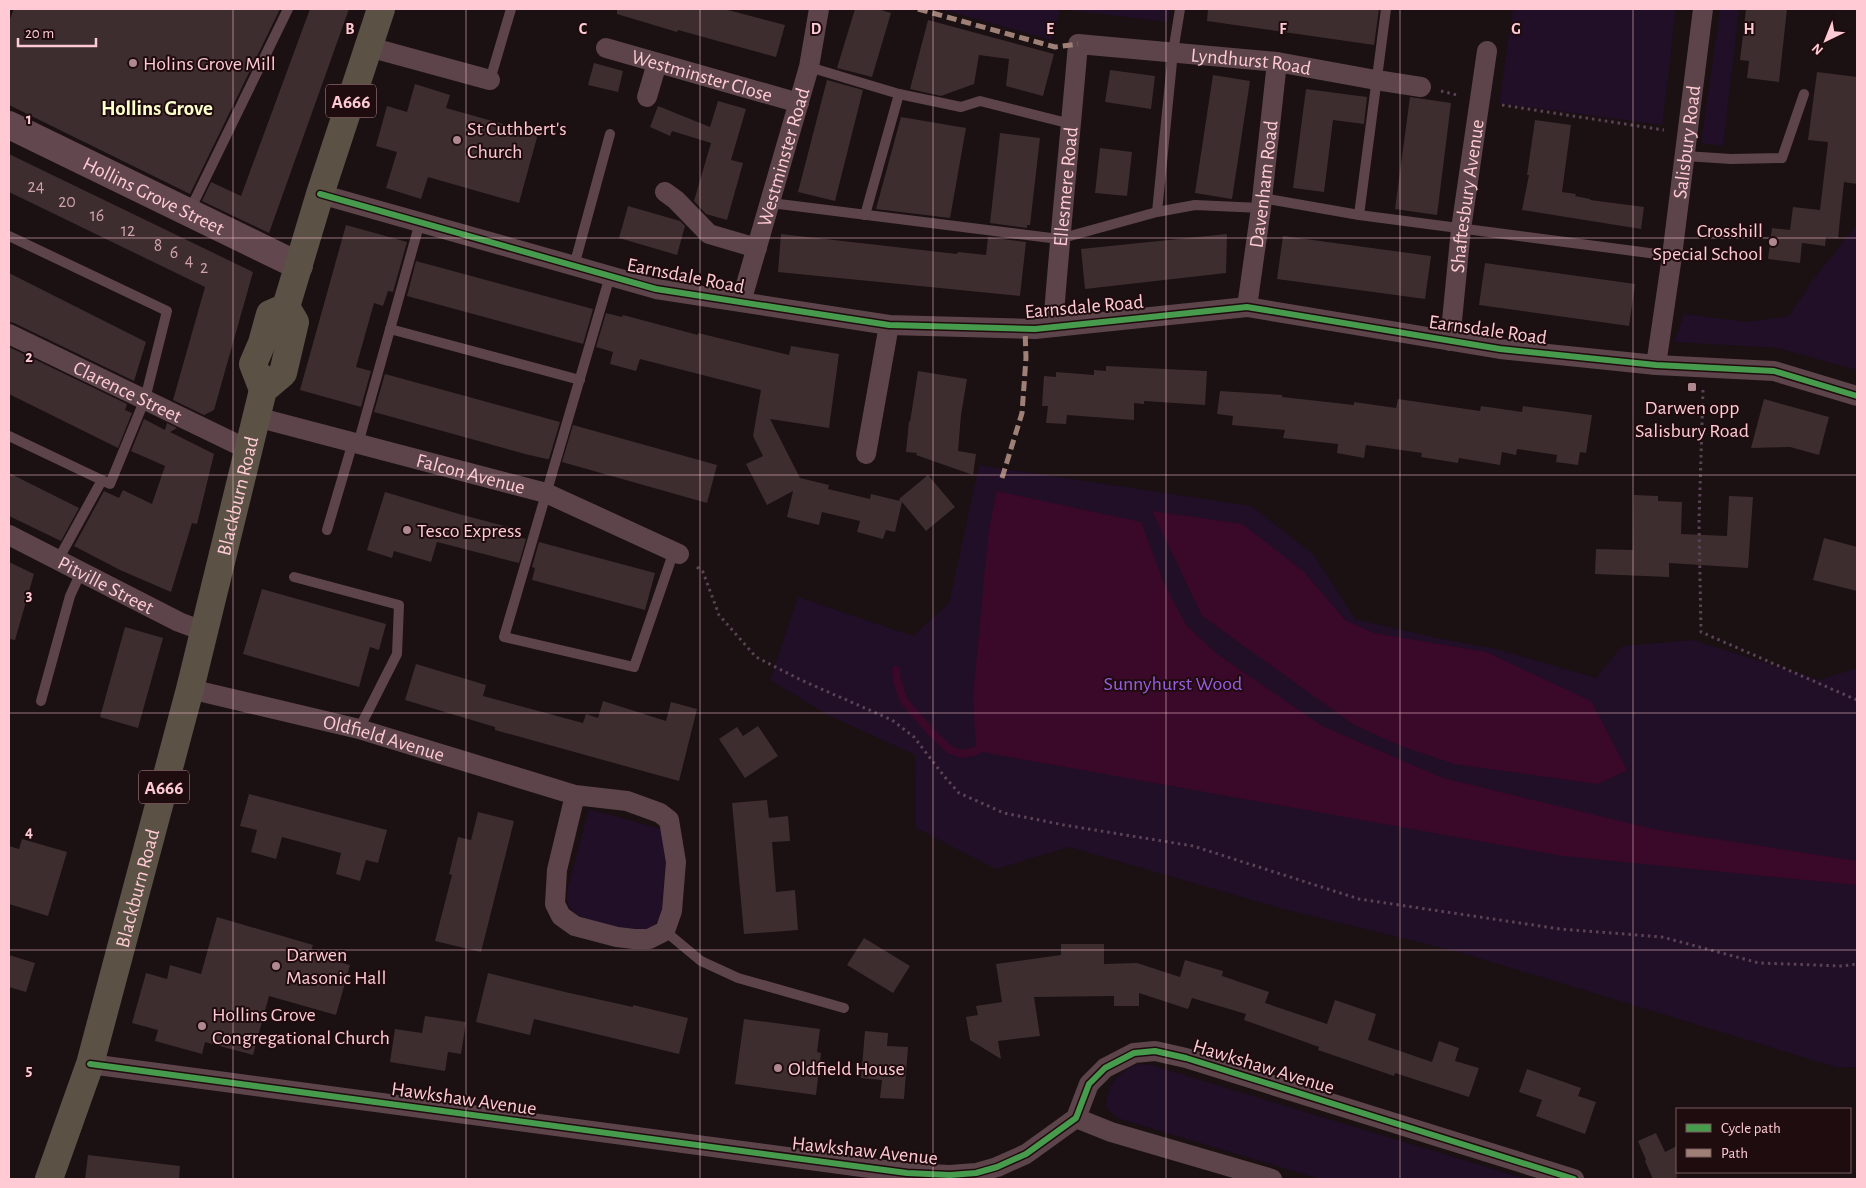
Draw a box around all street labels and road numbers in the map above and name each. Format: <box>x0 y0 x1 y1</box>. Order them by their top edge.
street label: Lyndhurst Road <box>1190 45 1313 79</box>
street label: Westminster Close <box>629 47 775 106</box>
road number: A666 <box>326 84 376 118</box>
street label: Salisbury Road <box>1670 84 1704 200</box>
street label: Westminster Road <box>754 86 813 229</box>
street label: Shaftesbury Avenue <box>1448 118 1488 274</box>
street label: Davenham Road <box>1246 119 1282 249</box>
street label: Ellesmere Road <box>1051 126 1082 247</box>
street label: Hollins Grove Street <box>80 154 228 239</box>
street label: Earnsdale Road <box>625 255 746 297</box>
street label: Earnsdale Road <box>1024 292 1144 322</box>
street label: Earnsdale Road <box>1427 312 1548 348</box>
street label: Clarence Street <box>70 358 185 427</box>
street label: Blackburn Road <box>214 434 262 558</box>
street label: Falcon Avenue <box>414 450 527 498</box>
street label: Pitville Street <box>54 553 157 619</box>
street label: Oldfield Avenue <box>321 712 447 766</box>
road number: A666 <box>139 770 189 804</box>
street label: Blackburn Road <box>112 827 163 950</box>
street label: Hawkshaw Avenue <box>1191 1036 1337 1098</box>
street label: Hawkshaw Avenue <box>390 1079 538 1119</box>
street label: Hawkshaw Avenue <box>791 1133 939 1169</box>

